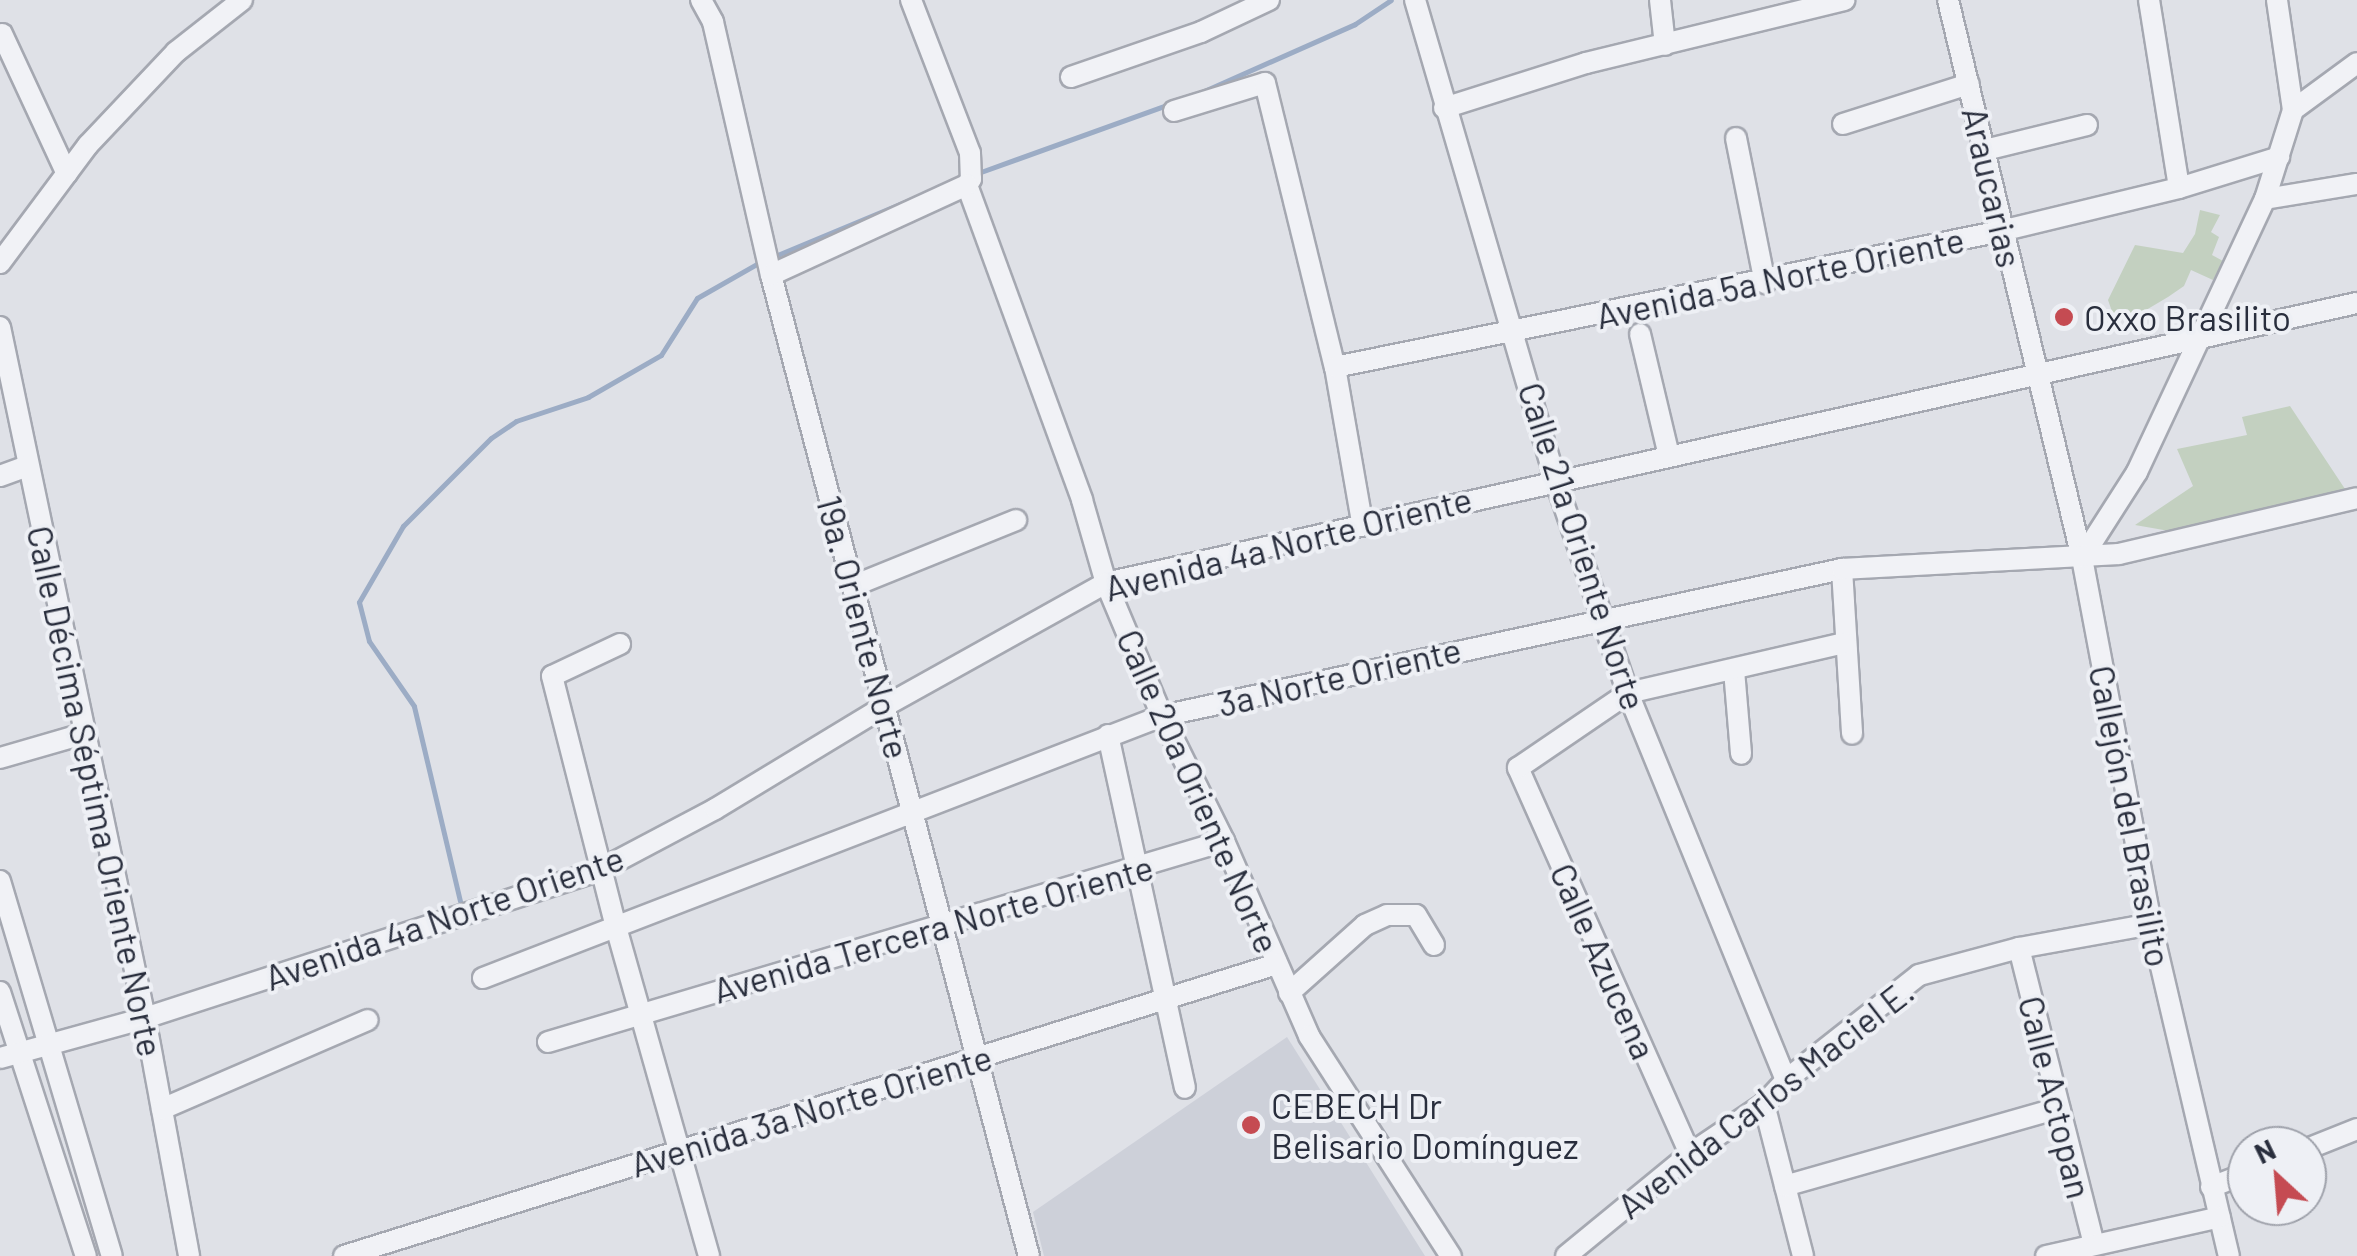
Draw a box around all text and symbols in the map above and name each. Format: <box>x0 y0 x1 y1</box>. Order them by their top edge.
street label: Araucarias <box>1954 103 2032 271</box>
street label: Avenida 5a Norte Oriente <box>1592 217 1968 337</box>
place label: Oxxo Brasilito <box>2084 296 2291 338</box>
marker: Oxxo Brasilito <box>2053 306 2075 328</box>
street label: Calle 21a Oriente Norte <box>1510 377 1656 715</box>
street label: Avenida 4a Norte Oriente <box>1100 477 1476 609</box>
street label: 19a. Oriente Norte <box>809 491 919 763</box>
street label: Calle Décima Séptima Oriente Norte <box>19 522 173 1060</box>
street label: Calle 20a Oriente Norte <box>1109 623 1289 959</box>
street label: 3a Norte Oriente <box>1213 628 1465 724</box>
street label: Callejón del Brasilito <box>2081 662 2181 970</box>
street label: Avenida 4a Norte Oriente <box>259 836 629 998</box>
street label: Avenida Tercera Norte Oriente <box>708 845 1158 1011</box>
street label: Calle Azucena <box>1542 857 1666 1065</box>
street label: Avenida Carlos Maciel E. <box>1609 969 1921 1227</box>
street label: Calle Actopan <box>2011 991 2101 1203</box>
street label: Avenida 3a Norte Oriente <box>625 1035 997 1185</box>
place label: CEBECH Dr Belisario Domínguez <box>1271 1084 1579 1166</box>
marker: CEBECH Dr Belisario Domínguez <box>1240 1114 1262 1136</box>
north arrow <box>2227 1126 2327 1226</box>
text: N <box>2249 1131 2281 1170</box>

